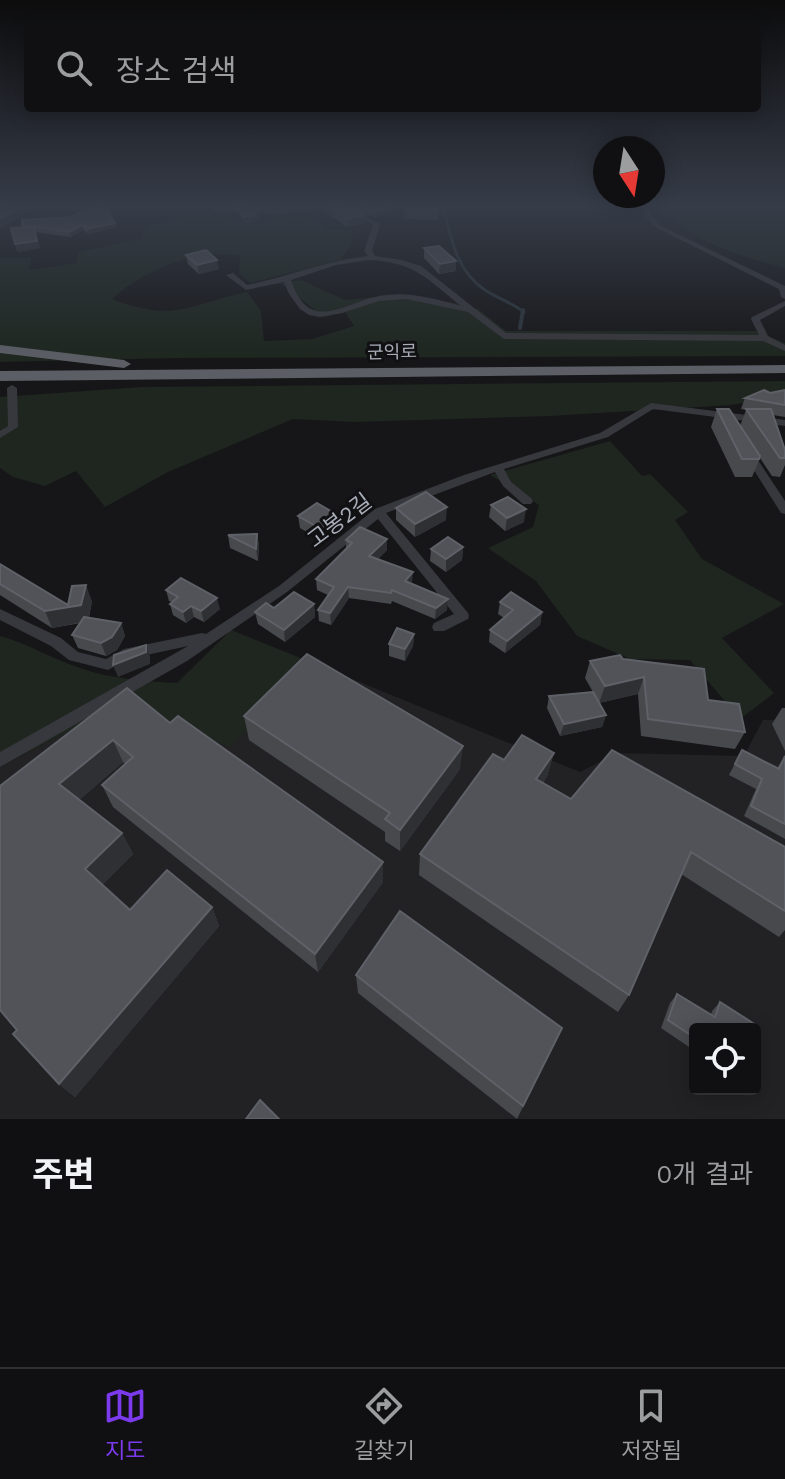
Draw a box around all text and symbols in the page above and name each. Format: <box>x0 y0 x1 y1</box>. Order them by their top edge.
search box <box>24 24 761 112</box>
icon: search <box>52 46 96 90</box>
text: 장소 검색 <box>116 53 237 88</box>
north arrow <box>593 136 665 208</box>
street label: 군익로 <box>367 341 417 362</box>
street label: 고봉2길 <box>302 488 376 553</box>
map controls <box>689 1023 761 1095</box>
button: locate <box>689 1023 761 1095</box>
text: 주변 <box>32 1154 95 1194</box>
text: 0개 결과 <box>656 1159 753 1189</box>
tab: 지도 <box>103 1384 147 1464</box>
tab: 길찾기 <box>354 1384 414 1464</box>
tab: 저장됨 <box>621 1384 682 1464</box>

